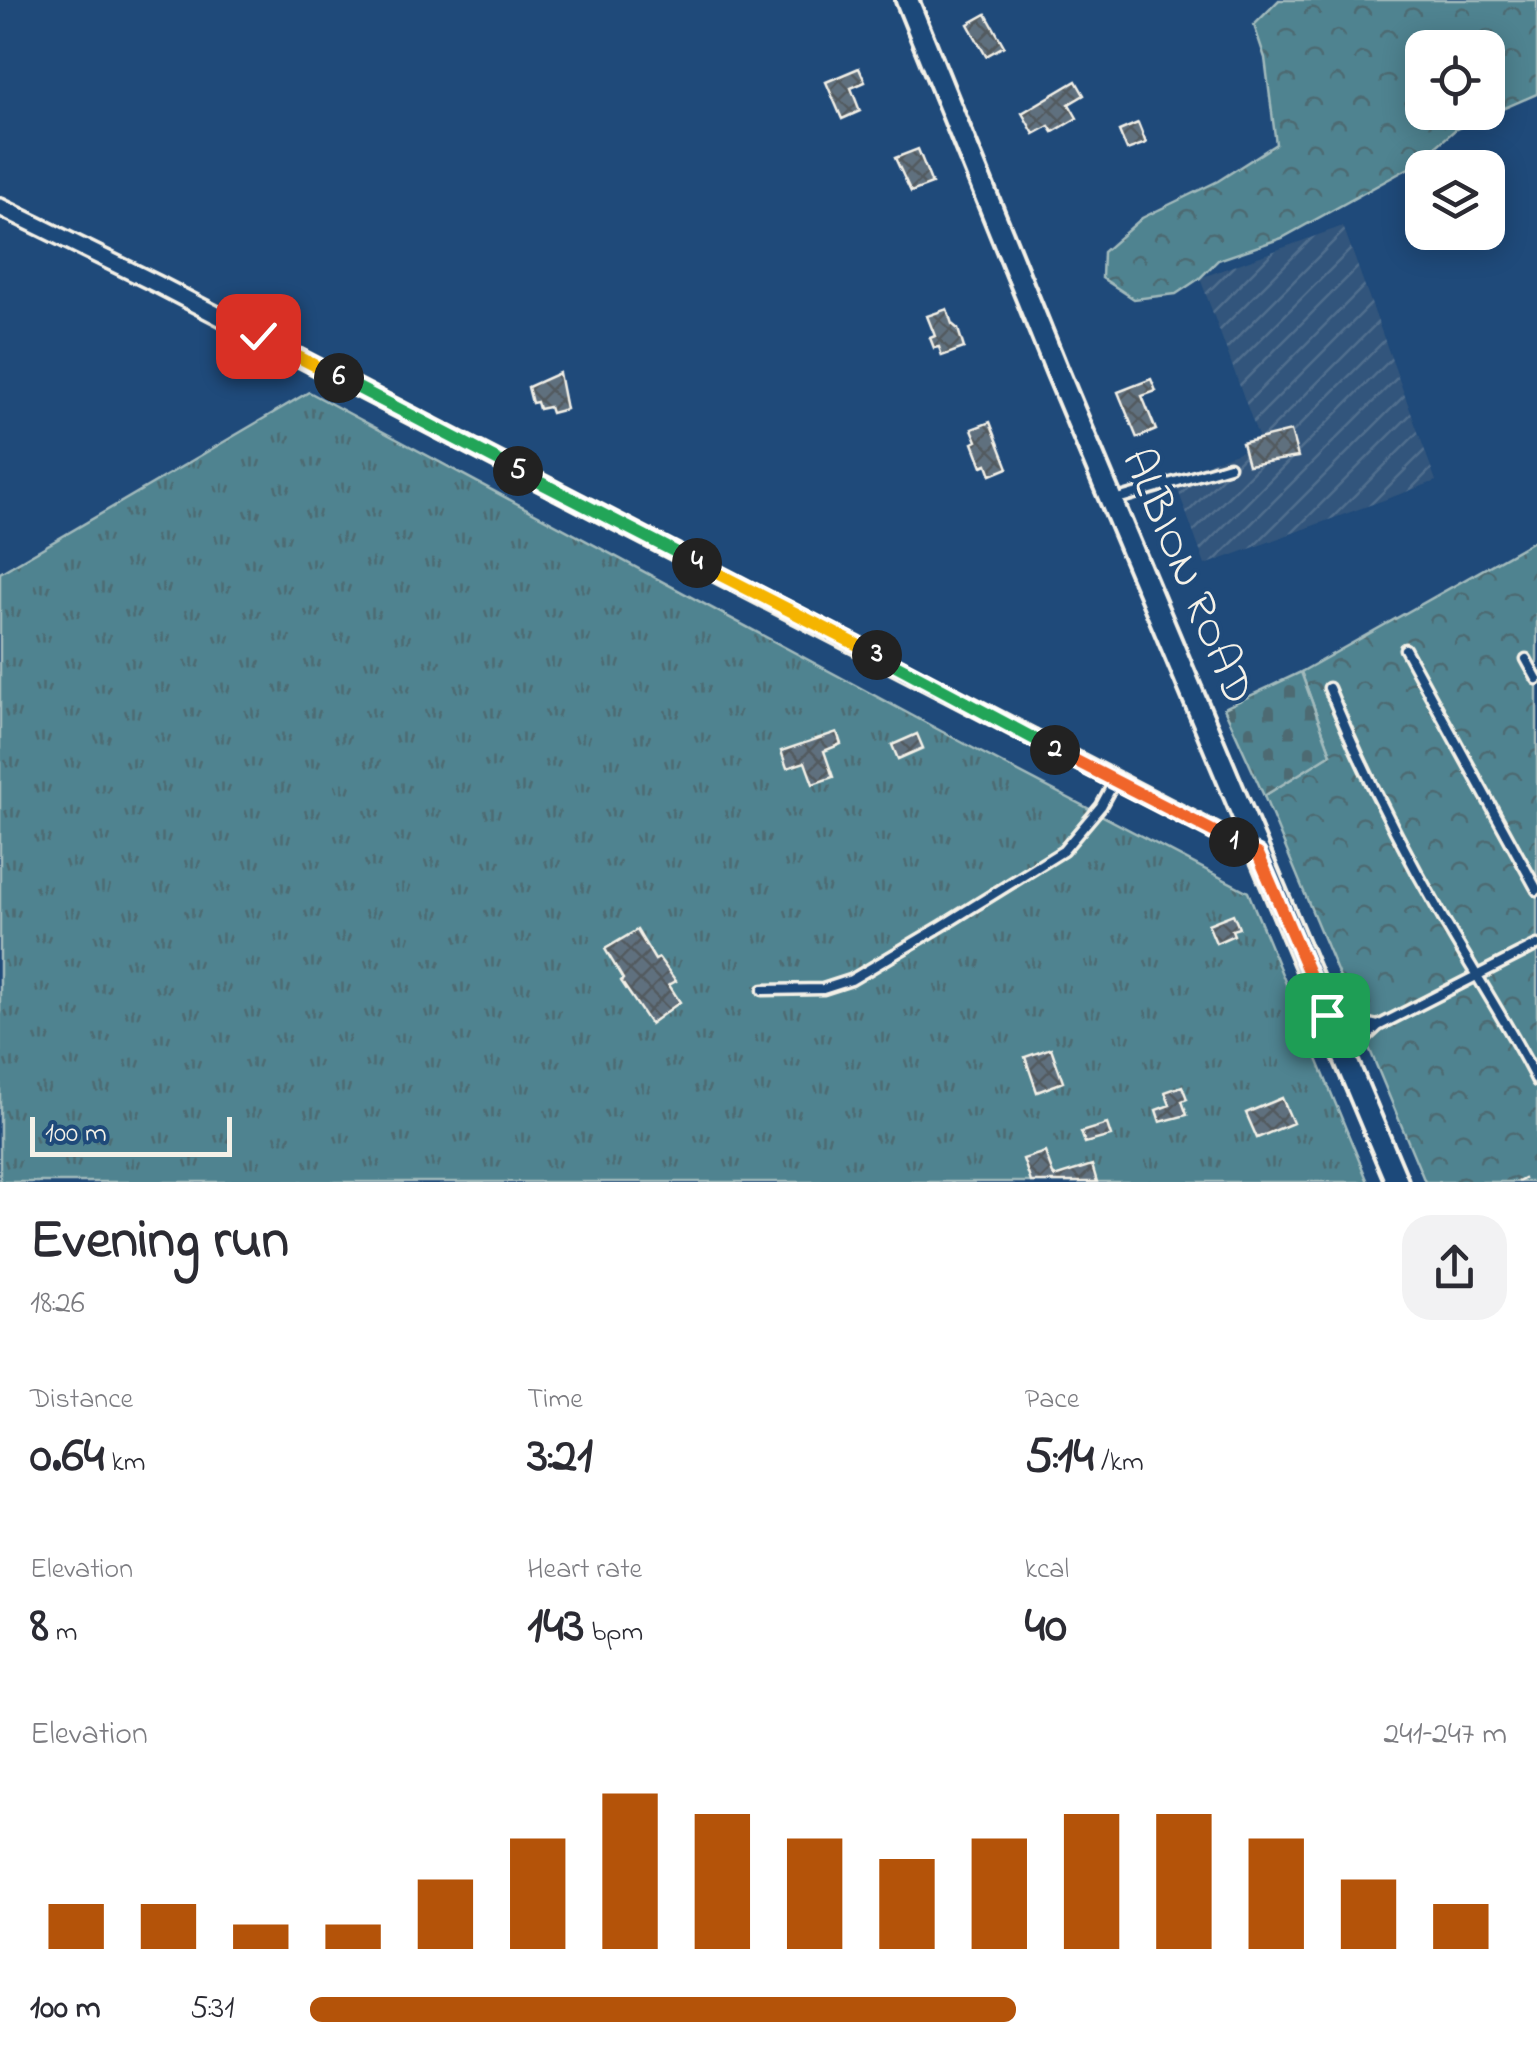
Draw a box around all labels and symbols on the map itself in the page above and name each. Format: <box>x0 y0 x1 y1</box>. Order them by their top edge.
pin <box>216 294 301 379</box>
pin: 6 <box>314 353 364 403</box>
street label: ALBION ROAD <box>1102 439 1270 715</box>
pin: 5 <box>493 446 543 496</box>
pin: 4 <box>672 538 722 588</box>
pin: 3 <box>852 630 902 680</box>
pin: 2 <box>1030 725 1080 775</box>
pin: 1 <box>1209 817 1259 867</box>
pin <box>1285 973 1370 1058</box>
scale bar <box>30 1112 232 1156</box>

